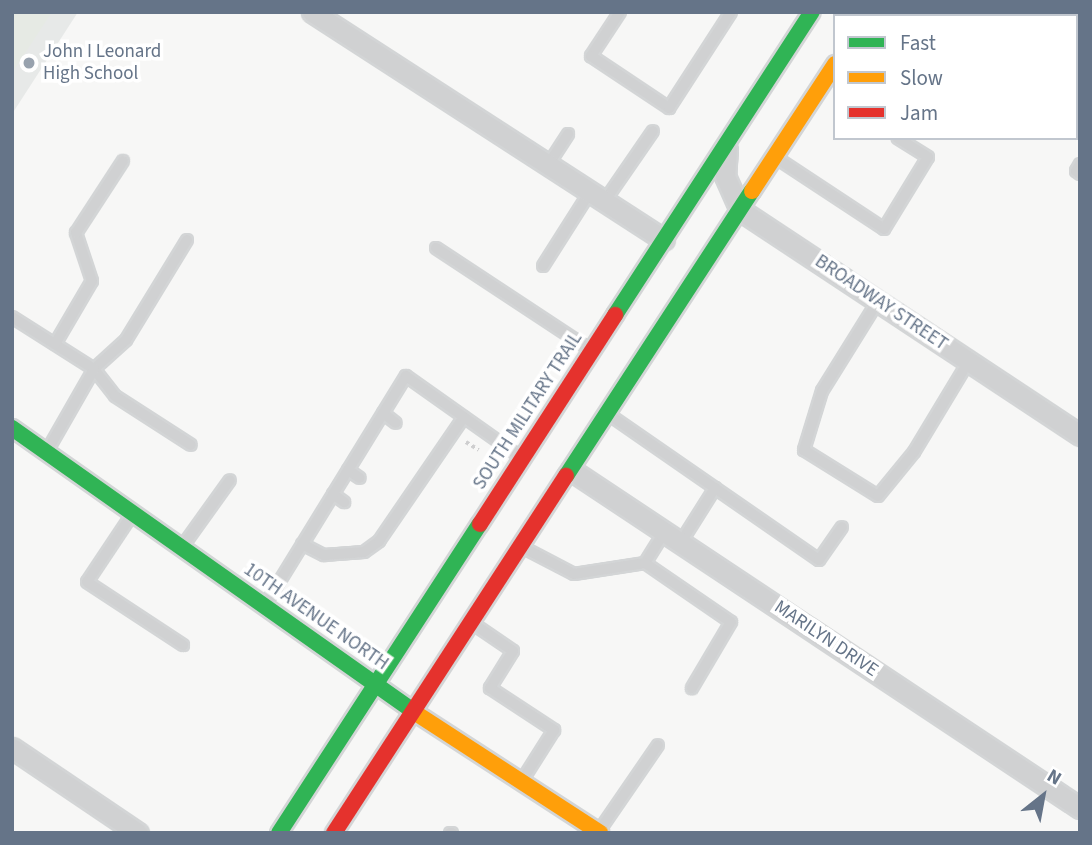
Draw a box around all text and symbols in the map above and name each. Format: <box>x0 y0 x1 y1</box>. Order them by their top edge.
legend <box>833 14 1078 140</box>
text: Fast <box>900 28 936 58</box>
place label: John I Leonard High School <box>43 41 161 85</box>
marker: John I Leonard High School <box>21 55 37 71</box>
text: Slow <box>900 63 943 93</box>
text: Jam <box>900 98 938 128</box>
street label: BROADWAY STREET <box>810 250 952 356</box>
street label: SOUTH MILITARY TRAIL <box>469 328 587 494</box>
street label: 10TH AVENUE NORTH <box>239 558 393 676</box>
street label: MARILYN DRIVE <box>770 596 882 682</box>
north arrow <box>1008 761 1078 831</box>
text: N <box>1042 763 1066 792</box>

